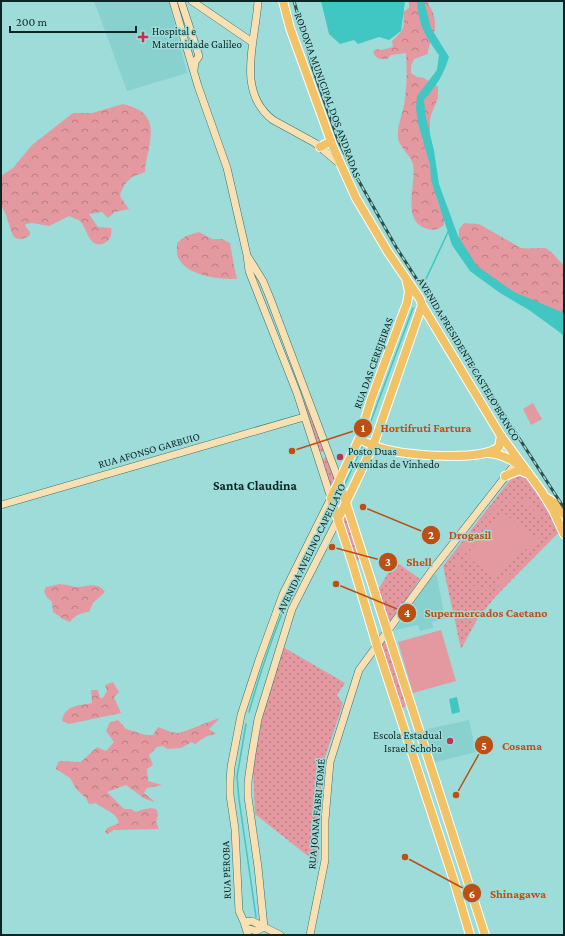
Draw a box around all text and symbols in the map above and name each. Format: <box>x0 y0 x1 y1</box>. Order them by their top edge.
scale bar <box>10 8 136 34</box>
street label: RODOVIA MUNICIPAL DOS ANDRADAS <box>292 11 364 179</box>
text: 200 m <box>16 15 48 29</box>
place label: Hospital e Maternidade Galileo <box>152 25 242 50</box>
marker: Hospital e Maternidade Galileo <box>137 31 149 43</box>
street label: AVENIDA PRESIDENTE CASTELO BRANCO <box>415 275 523 443</box>
street label: RUA DAS CEREJEIRAS <box>351 316 396 411</box>
callout: Hortifruti Fartura <box>353 416 480 440</box>
text: 1 <box>361 421 366 435</box>
text: Hortifruti Fartura <box>381 421 472 435</box>
street label: RUA AFONSO GARBUIO <box>97 430 201 470</box>
place label: Posto Duas Avenidas de Vinhedo <box>348 445 440 470</box>
marker: Posto Duas Avenidas de Vinhedo <box>335 452 345 462</box>
district label: Santa Claudina <box>213 478 298 493</box>
street label: AVENIDA AVELINO CAPELLATO <box>274 481 348 615</box>
callout: Drogasil <box>421 523 499 547</box>
text: 2 <box>428 528 434 542</box>
text: Drogasil <box>449 528 492 542</box>
callout: Shell <box>378 550 440 574</box>
text: 3 <box>385 555 391 569</box>
text: Shell <box>406 555 432 569</box>
callout: Supermercados Caetano <box>397 601 556 625</box>
text: 4 <box>404 606 411 620</box>
text: Supermercados Caetano <box>424 606 548 620</box>
place label: Escola Estadual Israel Schoba <box>373 729 442 754</box>
callout: Cosama <box>474 733 551 757</box>
marker: Escola Estadual Israel Schoba <box>445 736 455 746</box>
text: 5 <box>481 739 487 753</box>
text: Cosama <box>502 739 542 753</box>
street label: RUA JOANA FABRI TOMÉ <box>305 758 328 870</box>
street label: RUA PEROBA <box>219 840 233 899</box>
callout: Shinagawa <box>462 881 554 905</box>
text: 6 <box>469 887 475 901</box>
text: Shinagawa <box>490 887 546 901</box>

